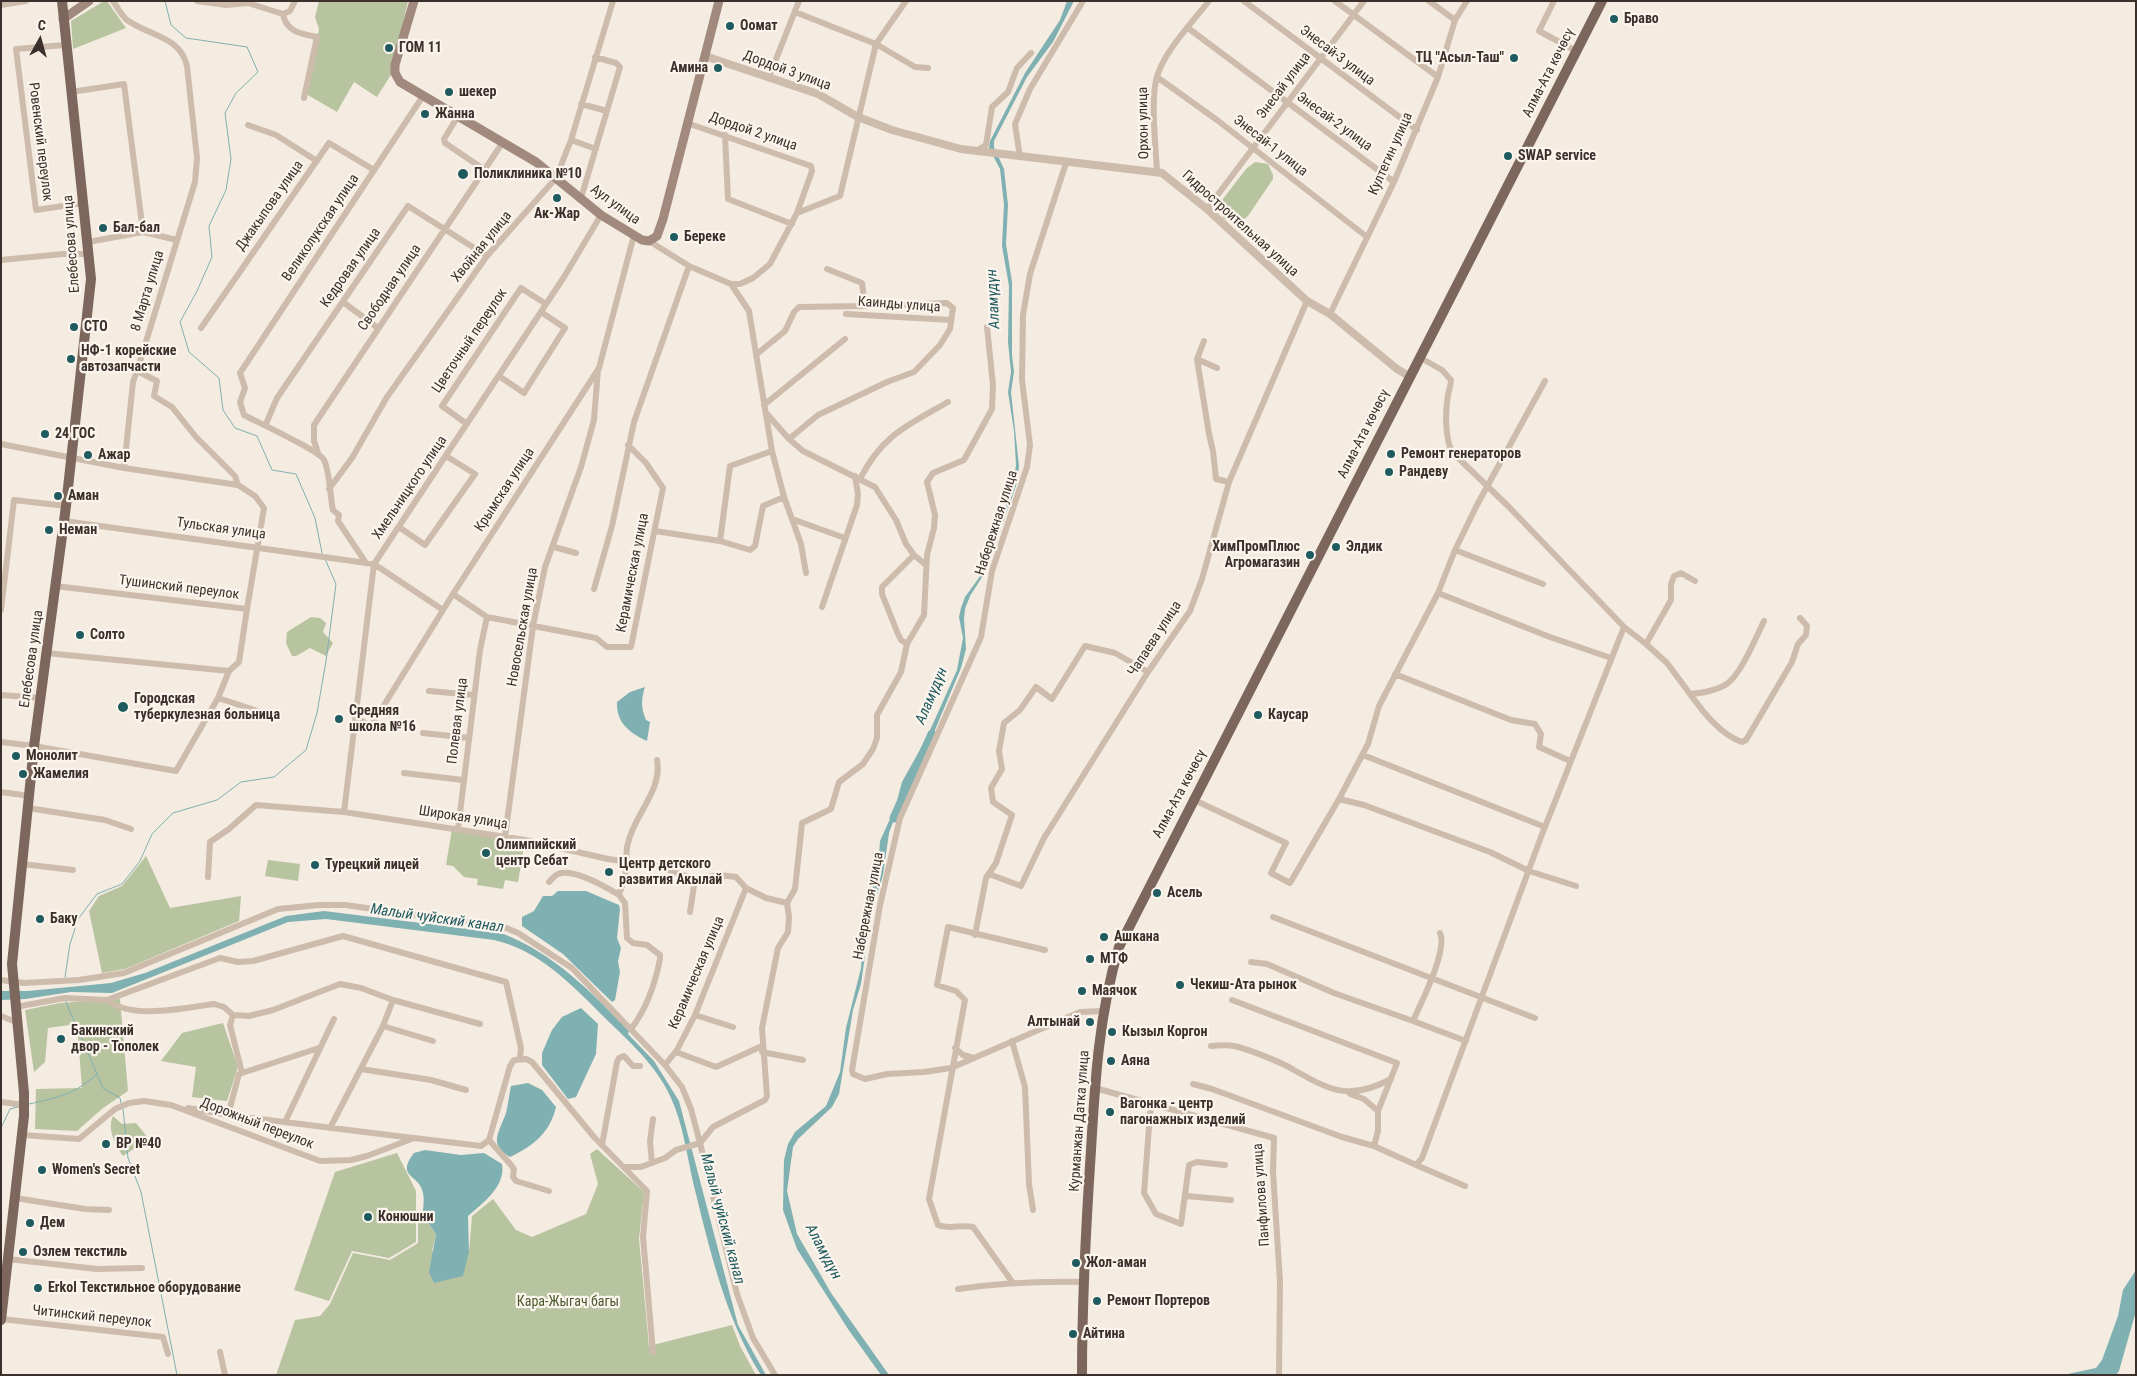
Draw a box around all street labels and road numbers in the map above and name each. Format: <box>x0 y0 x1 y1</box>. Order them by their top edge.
street label: Энесай-3 улица <box>1296 22 1378 90</box>
street label: Алма-Ата көчөсү <box>1519 26 1579 120</box>
street label: Дордой 3 улица <box>741 47 833 95</box>
street label: Энесай улица <box>1253 49 1315 123</box>
street label: Ровенский переулок <box>24 82 56 202</box>
street label: Орхон улица <box>1135 87 1153 159</box>
street label: Энесай-2 улица <box>1293 89 1375 155</box>
street label: Дордой 2 улица <box>707 109 799 155</box>
street label: Култегин улица <box>1365 110 1417 198</box>
street label: Энесай-1 улица <box>1229 112 1311 180</box>
street label: Джакыпова улица <box>233 158 307 254</box>
street label: Гидростроительная улица <box>1178 167 1302 281</box>
street label: Великолукская улица <box>279 171 363 285</box>
street label: Аул улица <box>587 181 643 229</box>
street label: Елебесова улица <box>60 194 84 294</box>
street label: Хвойная улица <box>448 208 516 286</box>
street label: Кедровая улица <box>317 225 385 311</box>
street label: Свободная улица <box>355 242 425 334</box>
street label: 8 Марта улица <box>128 249 168 333</box>
street label: Цветочный переулок <box>429 286 511 396</box>
street label: Каинды улица <box>857 294 941 316</box>
street label: Алма-Ата көчөсү <box>1334 387 1394 481</box>
street label: Хмельницкого улица <box>369 433 451 543</box>
street label: Крымская улица <box>472 445 538 535</box>
street label: Набережная улица <box>972 469 1022 577</box>
street label: Керамическая улица <box>613 512 653 634</box>
street label: Тульская улица <box>175 514 267 544</box>
street label: Новосельская улица <box>504 566 542 688</box>
street label: Тушинский переулок <box>118 572 240 604</box>
street label: Чапаева улица <box>1124 598 1186 680</box>
street label: Елебесова улица <box>17 609 47 709</box>
street label: Полевая улица <box>444 677 472 765</box>
street label: Алма-Ата көчөсү <box>1150 747 1210 841</box>
street label: Широкая улица <box>417 803 509 833</box>
street label: Набережная улица <box>850 851 888 961</box>
street label: Керамическая улица <box>666 914 728 1032</box>
street label: Курманжан Датка улица <box>1067 1050 1093 1192</box>
street label: Дорожный переулок <box>198 1095 316 1153</box>
street label: Панфилова улица <box>1250 1143 1274 1247</box>
street label: Читинский переулок <box>31 1302 153 1332</box>

